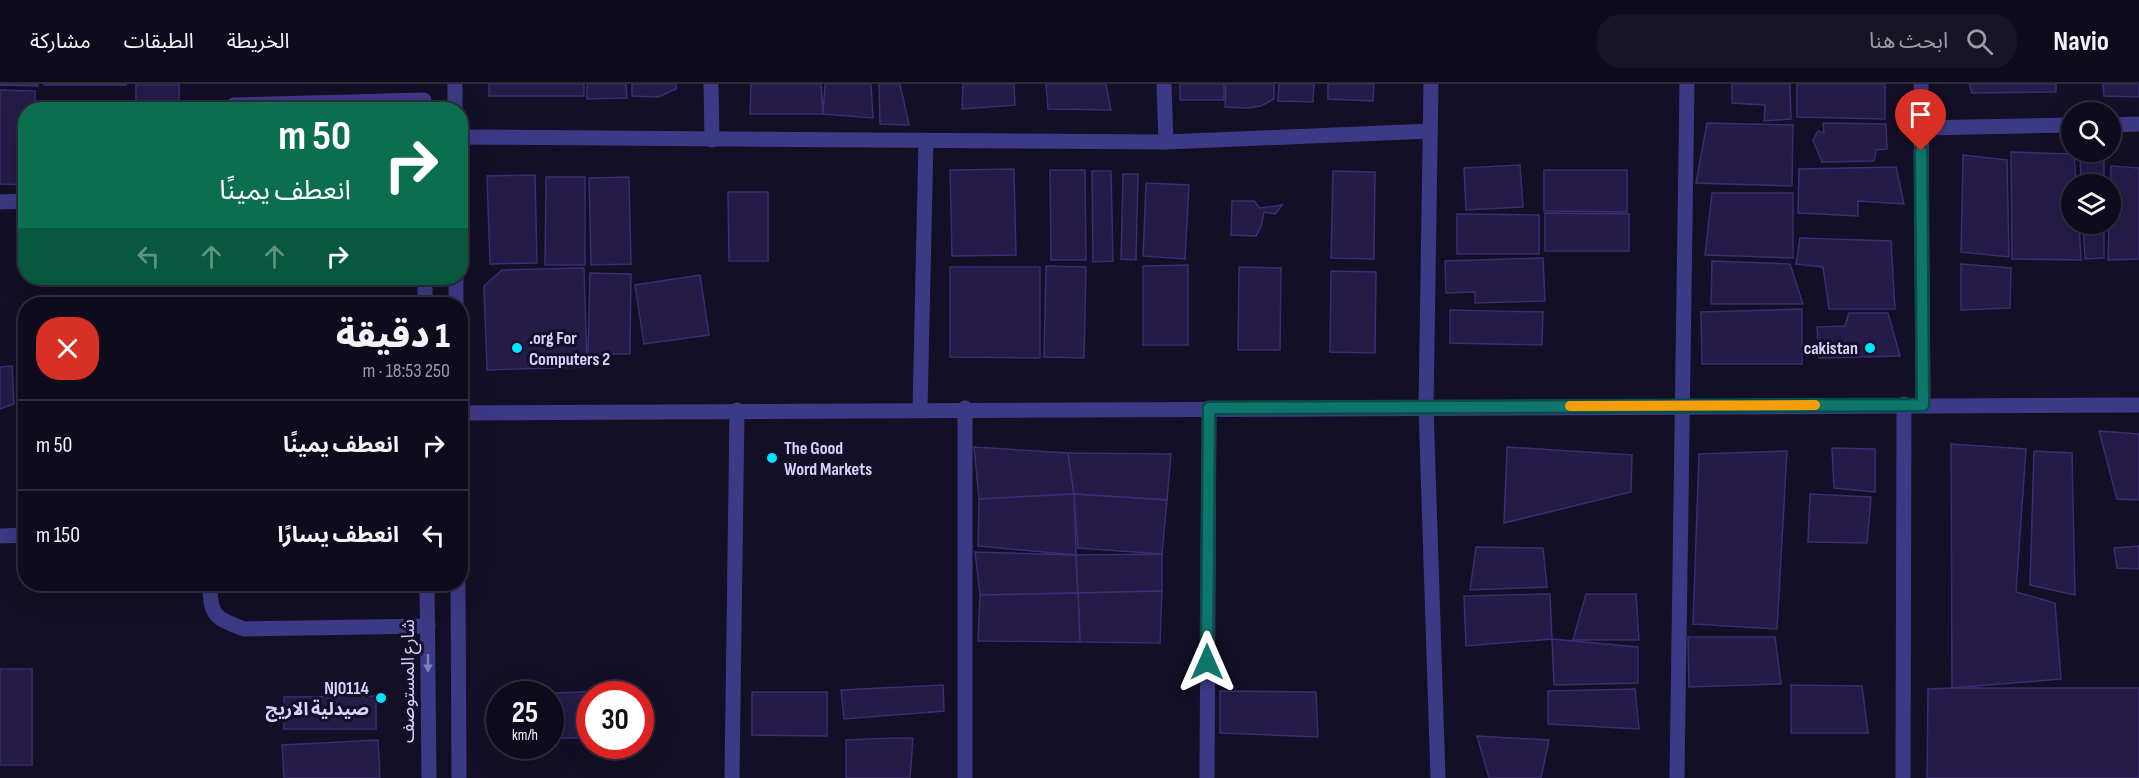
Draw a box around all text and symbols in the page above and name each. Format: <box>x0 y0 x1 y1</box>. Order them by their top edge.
search box <box>1597 14 2017 68</box>
icon: search <box>1963 25 1996 58</box>
text: Navio <box>2053 25 2109 58</box>
text: ابحث هنا <box>1869 28 1948 55</box>
text: مشاركة <box>30 29 91 54</box>
text: الطبقات <box>124 29 194 54</box>
text: الخريطة <box>227 29 290 54</box>
pin <box>1895 89 1946 151</box>
icon: arrive <box>1904 98 1937 131</box>
map controls <box>2061 102 2121 234</box>
button: search <box>2061 102 2121 162</box>
text: 50 m <box>278 111 351 162</box>
icon: right <box>372 126 450 204</box>
button: layers <box>2061 174 2121 234</box>
text: انعطف يمينًا <box>219 175 351 207</box>
icon: left <box>132 240 165 273</box>
icon: ahead <box>195 240 228 273</box>
icon: ahead <box>258 240 291 273</box>
icon: right <box>321 240 354 273</box>
text: 1 دقيقة <box>336 315 450 358</box>
button: close <box>36 317 99 380</box>
place label: .org For Computers 2 <box>529 328 610 370</box>
place label: cakistan <box>1804 338 1858 359</box>
marker: .org For Computers 2 <box>510 341 524 355</box>
marker: cakistan <box>1863 341 1877 355</box>
text: 250 m · 18:53 <box>363 359 450 383</box>
icon: right <box>417 429 450 462</box>
text: 50 m <box>36 432 72 459</box>
text: انعطف يمينًا <box>283 432 399 459</box>
place label: The Good Word Markets <box>784 438 872 480</box>
marker: The Good Word Markets <box>765 451 779 465</box>
icon: left <box>417 519 450 552</box>
text: 150 m <box>36 522 80 549</box>
text: انعطف يسارًا <box>277 522 399 549</box>
street label: شارع المستوصف <box>398 619 422 743</box>
position arrow <box>1175 630 1239 694</box>
one-way arrow <box>423 653 433 672</box>
place label: NJ0114 صيدلية الاريج <box>265 678 370 722</box>
speed limit sign: 30 <box>576 681 654 759</box>
marker: NJ0114 صيدلية الاريج <box>374 691 388 705</box>
text: 25 <box>512 695 538 731</box>
text: km/h <box>512 726 538 745</box>

